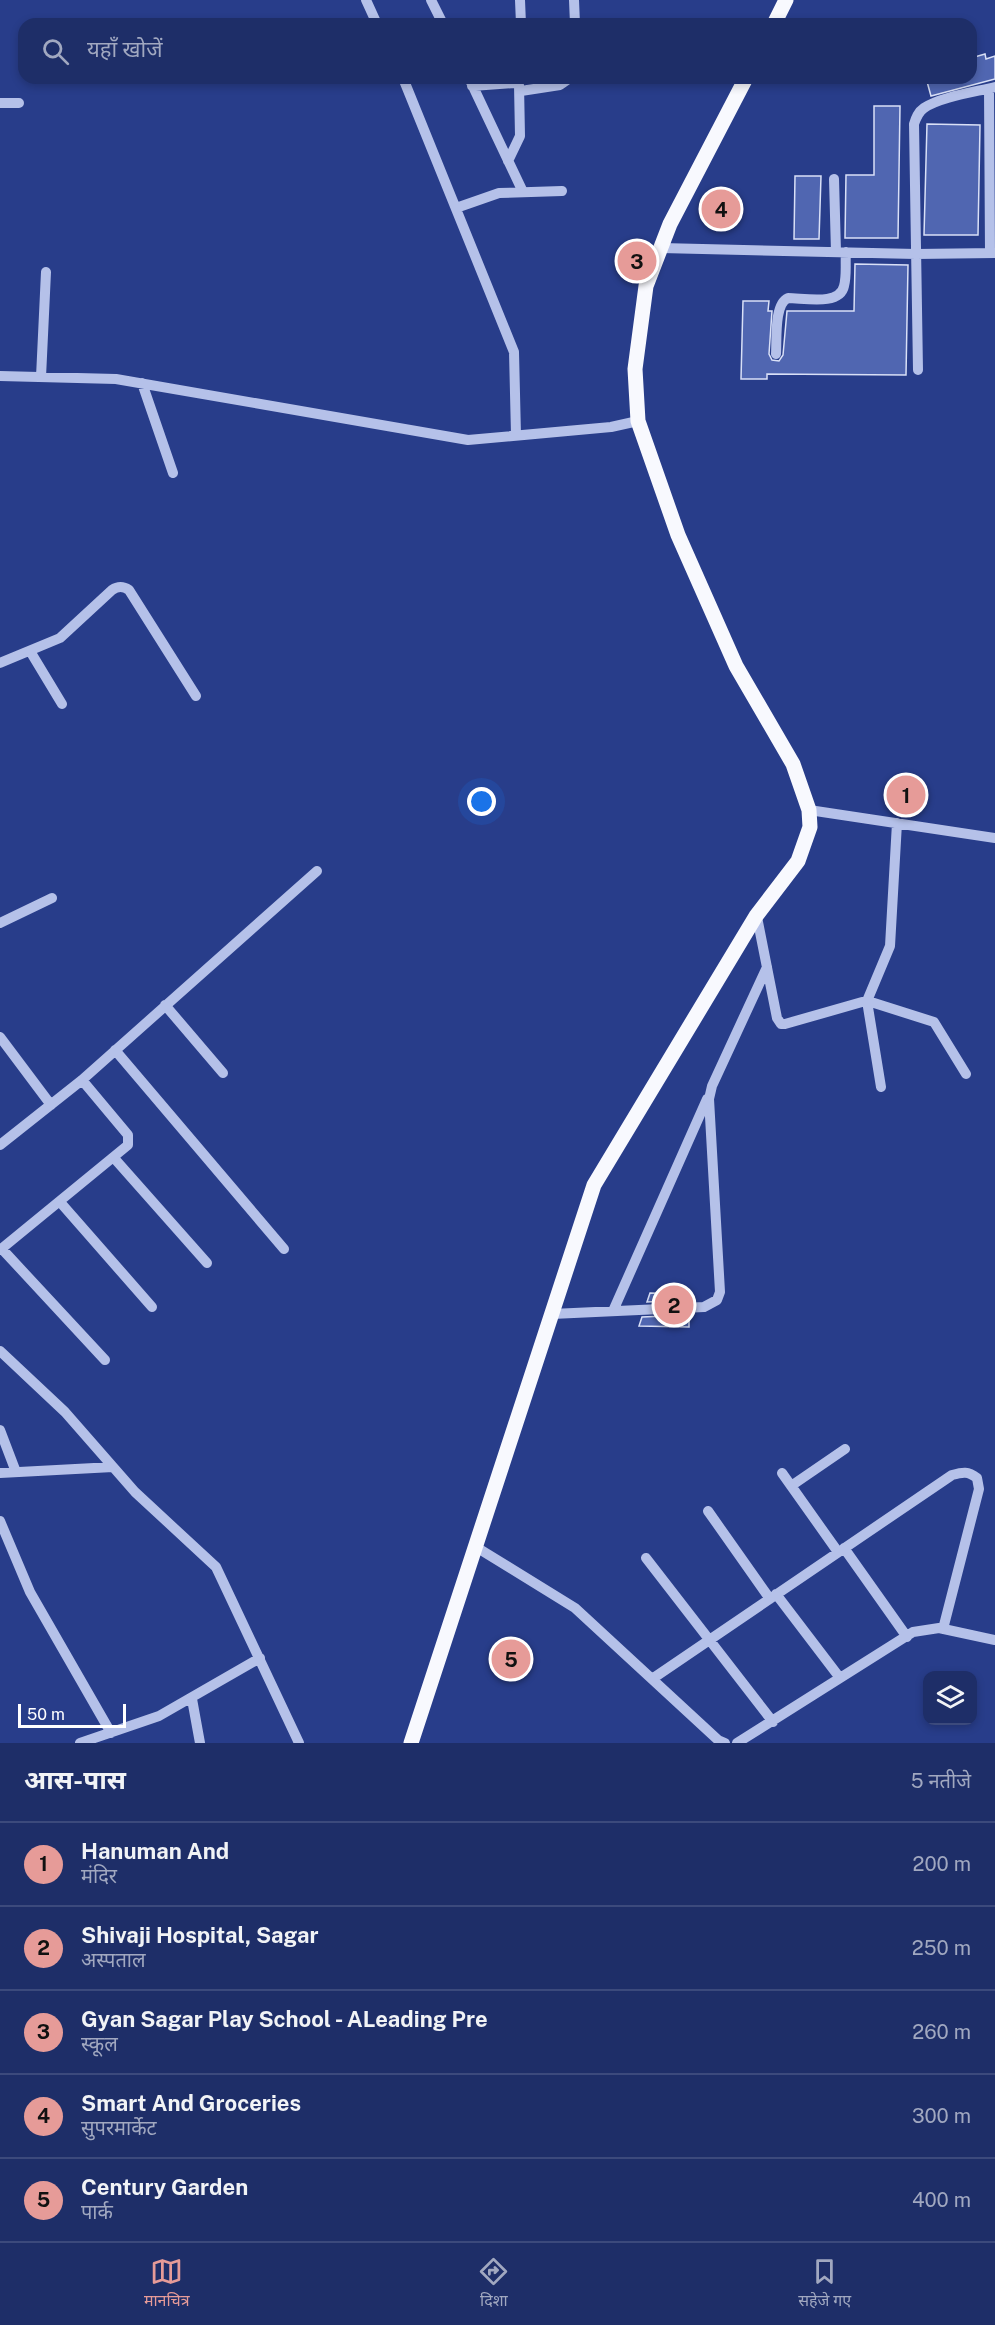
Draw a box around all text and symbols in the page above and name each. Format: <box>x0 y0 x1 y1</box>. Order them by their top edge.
search box <box>18 18 977 84</box>
icon: search <box>39 35 72 68</box>
text: यहाँ खोजें <box>87 36 163 62</box>
pin: 4 <box>702 186 740 232</box>
pin: 3 <box>618 238 656 284</box>
pin: 1 <box>886 772 926 818</box>
your location <box>467 787 496 816</box>
pin: 2 <box>654 1282 694 1328</box>
pin: 5 <box>492 1636 530 1682</box>
map controls <box>923 1671 977 1725</box>
button: layers <box>923 1671 977 1725</box>
scale bar <box>18 1701 126 1728</box>
text: 50 m <box>27 1705 65 1724</box>
text: आस-पास <box>24 1764 126 1795</box>
text: 5 नतीजे <box>911 1769 971 1793</box>
text: Hanuman And <box>81 1838 229 1864</box>
text: 1 <box>39 1852 48 1876</box>
text: 200 m <box>913 1852 971 1876</box>
text: मंदिर <box>81 1864 117 1888</box>
text: Shivaji Hospital, Sagar <box>81 1922 319 1948</box>
text: 2 <box>37 1936 50 1960</box>
text: 250 m <box>912 1936 971 1960</box>
text: अस्पताल <box>81 1948 146 1972</box>
text: Gyan Sagar Play School - ALeading Pre <box>81 2006 488 2032</box>
text: 3 <box>37 2020 50 2044</box>
text: 260 m <box>912 2020 971 2044</box>
text: स्कूल <box>81 2032 118 2056</box>
text: Smart And Groceries <box>81 2090 301 2116</box>
text: 4 <box>37 2104 50 2128</box>
text: 300 m <box>912 2104 971 2128</box>
text: सुपरमार्केट <box>81 2116 157 2140</box>
text: Century Garden <box>81 2174 248 2200</box>
text: 5 <box>37 2188 50 2212</box>
text: 400 m <box>912 2188 971 2212</box>
text: पार्क <box>81 2200 113 2224</box>
tab: मानचित्र <box>144 2255 190 2313</box>
tab: दिशा <box>477 2255 510 2313</box>
tab: सहेजे गए <box>798 2255 851 2313</box>

